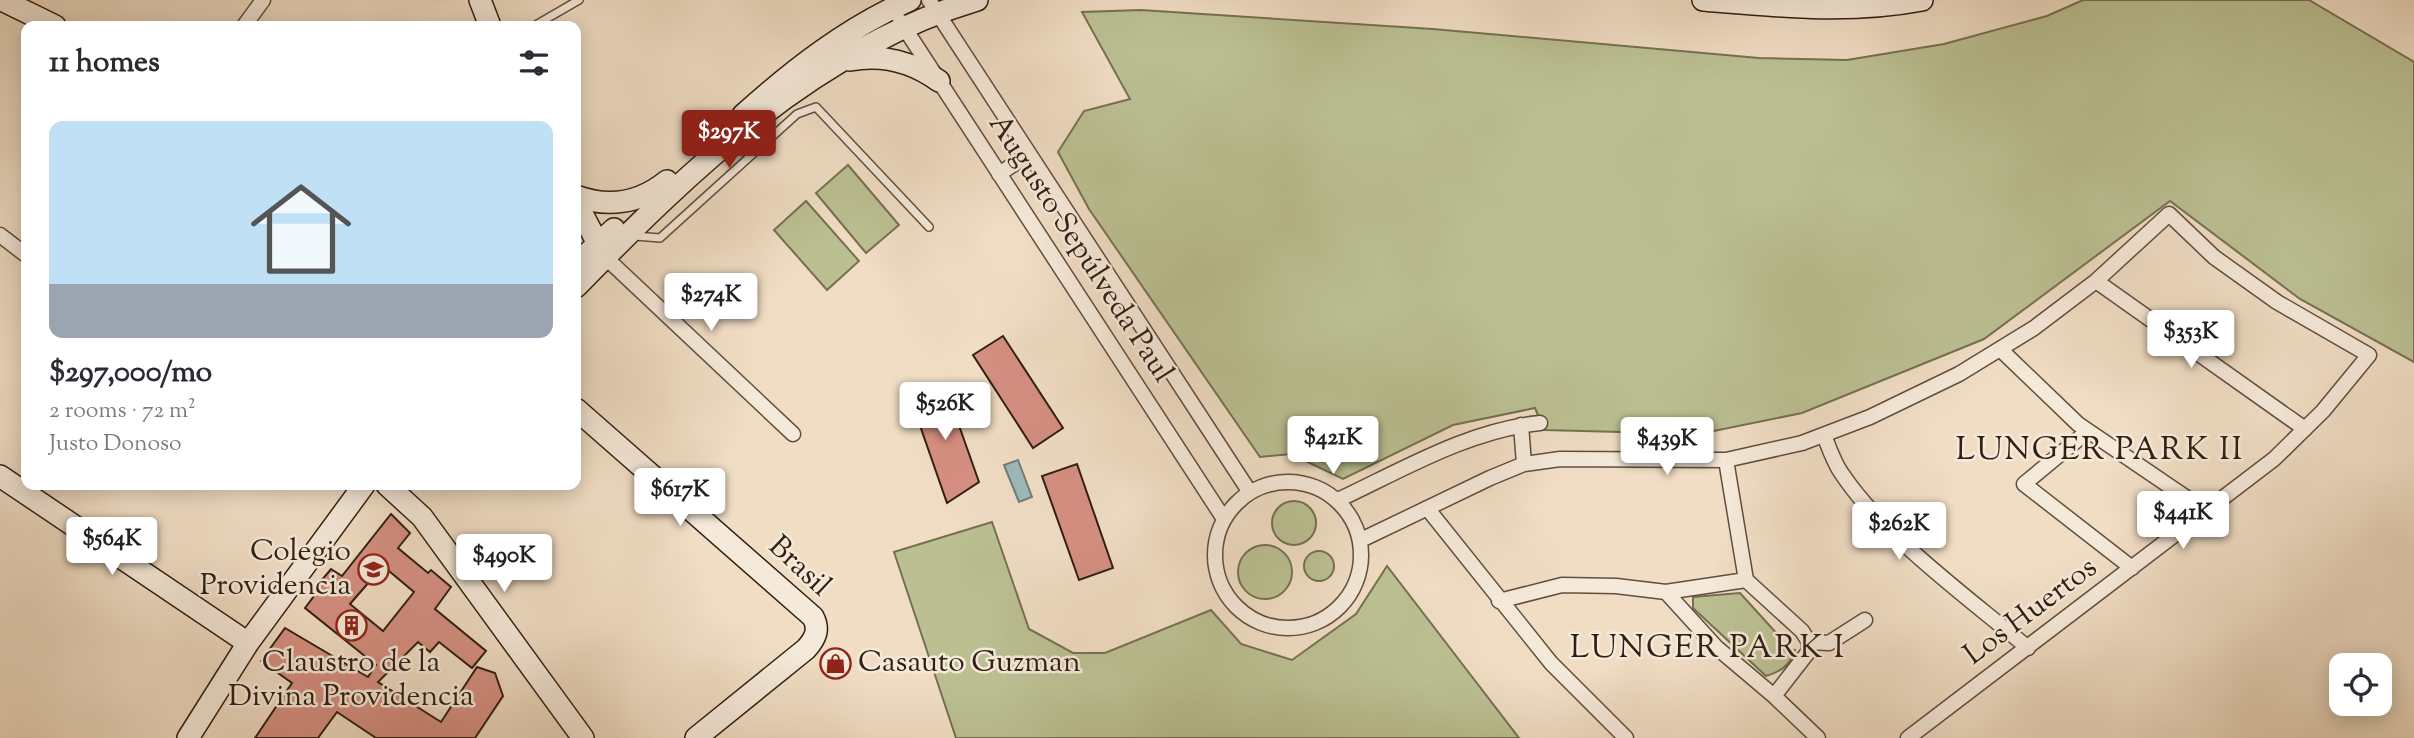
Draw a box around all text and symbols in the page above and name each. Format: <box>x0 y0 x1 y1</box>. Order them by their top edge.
text: 11 homes <box>49 42 160 85</box>
icon: filters <box>515 44 553 82</box>
street label: Augusto Sepúlveda Paul <box>977 106 1183 392</box>
pin: $297K <box>680 110 778 170</box>
text: $297K <box>698 116 760 149</box>
icon: home <box>238 166 364 292</box>
pin: $274K <box>662 274 760 333</box>
text: $274K <box>680 279 742 312</box>
pin: $353K <box>2142 310 2240 370</box>
text: $353K <box>2163 316 2219 349</box>
text: $297,000/mo <box>49 352 212 395</box>
pin: $526K <box>896 382 994 442</box>
text: $526K <box>916 388 974 421</box>
text: 2 rooms · 72 m² <box>49 395 196 428</box>
pin: $421K <box>1284 416 1382 476</box>
pin: $439K <box>1618 418 1716 477</box>
text: $421K <box>1303 422 1363 455</box>
text: $439K <box>1637 423 1697 456</box>
text: Justo Donoso <box>49 428 182 461</box>
district label: LUNGER PARK II <box>1956 428 2244 474</box>
pin: $617K <box>631 468 729 528</box>
text: $617K <box>650 474 710 507</box>
pin: $441K <box>2134 491 2232 551</box>
text: $441K <box>2153 497 2213 530</box>
pin: $262K <box>1850 503 1948 562</box>
text: $262K <box>1868 508 1930 541</box>
pin: $564K <box>63 518 161 577</box>
text: $564K <box>82 523 142 556</box>
street label: Brasil <box>758 526 840 608</box>
place label: Colegio Providencia <box>200 531 351 608</box>
pin: $490K <box>455 534 553 594</box>
text: $490K <box>472 540 536 573</box>
street label: Los Huertos <box>1955 547 2107 677</box>
school or university icon: Colegio Providencia <box>357 552 391 586</box>
building icon: Claustro de la Divina Providencia <box>334 608 368 642</box>
district label: LUNGER PARK I <box>1570 626 1846 672</box>
place label: Claustro de la Divina Providencia <box>228 642 474 719</box>
place label: Casauto Guzman <box>858 642 1081 685</box>
shop icon: Casauto Guzman <box>818 646 852 680</box>
map controls <box>2329 653 2392 716</box>
button: locate <box>2329 653 2392 716</box>

